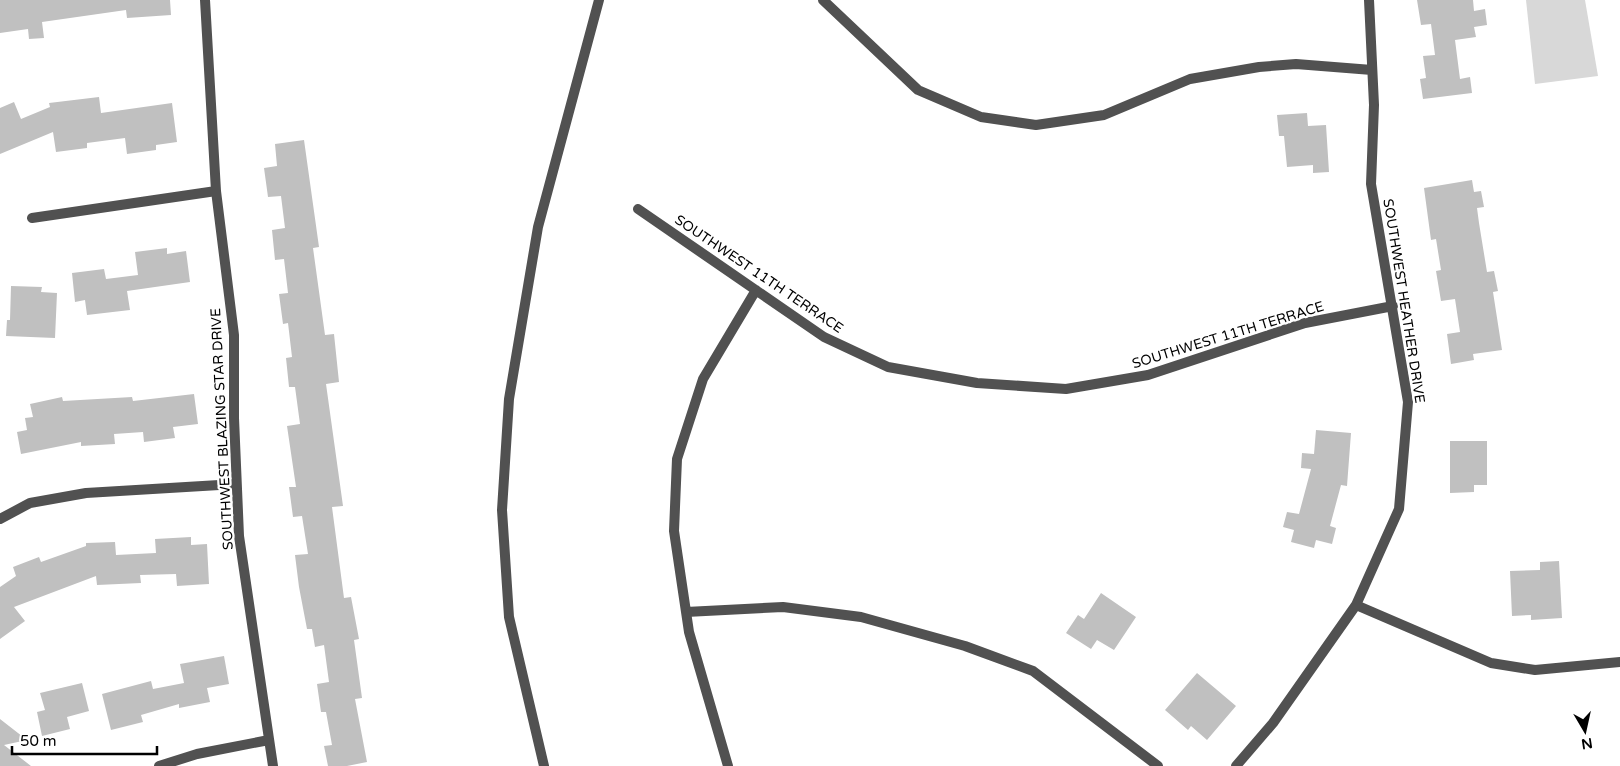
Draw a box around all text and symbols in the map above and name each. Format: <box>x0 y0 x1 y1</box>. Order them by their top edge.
street label: SOUTHWEST HEATHER DRIVE <box>1379 197 1429 405</box>
street label: SOUTHWEST 11TH TERRACE <box>671 211 847 337</box>
street label: SOUTHWEST 11TH TERRACE <box>1130 298 1326 372</box>
street label: SOUTHWEST BLAZING STAR DRIVE <box>207 307 237 550</box>
north arrow <box>1560 706 1610 756</box>
scale bar <box>12 724 158 756</box>
text: 50 m <box>20 732 57 750</box>
text: N <box>1580 734 1594 753</box>

